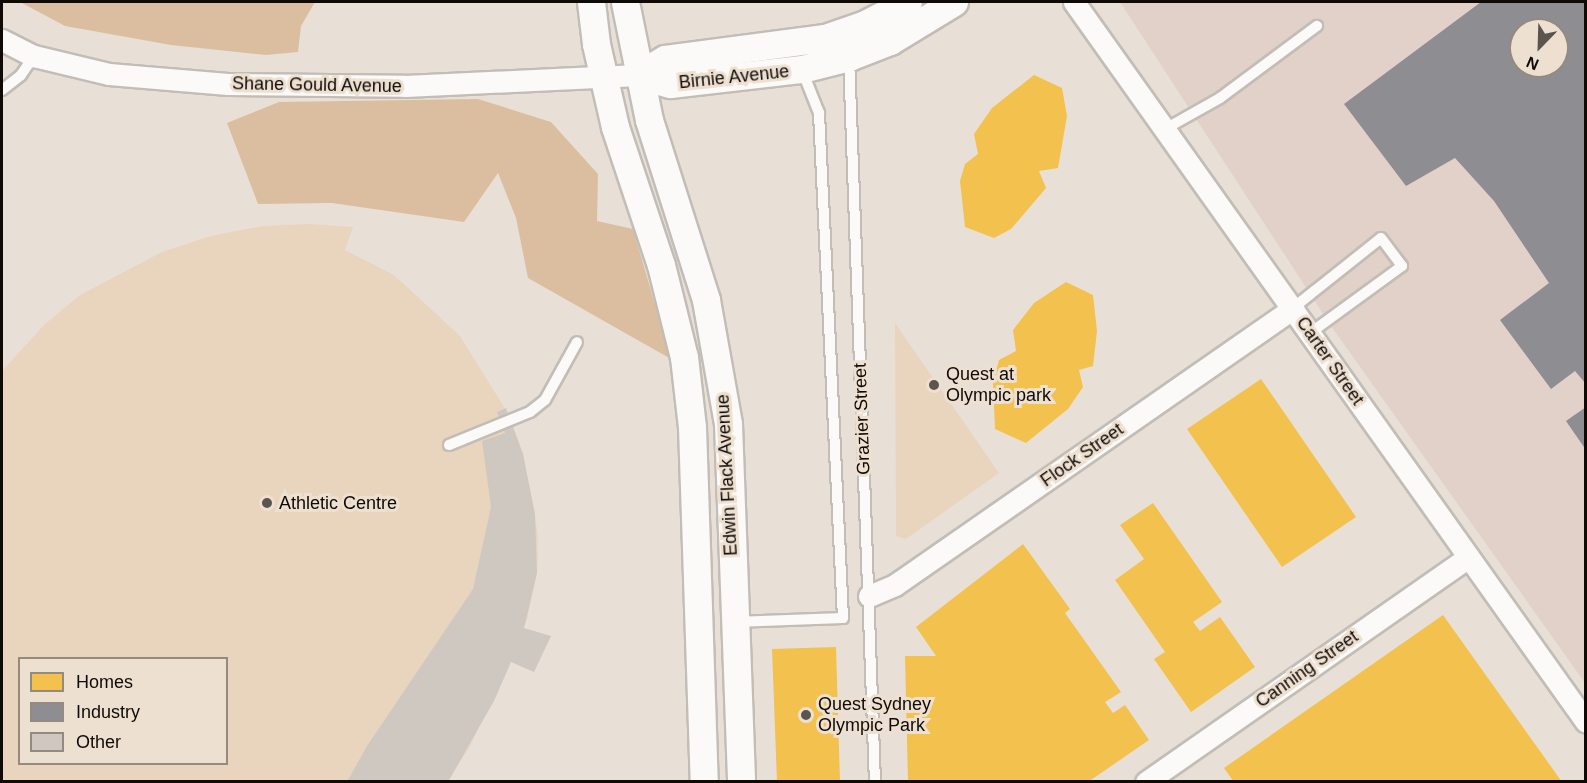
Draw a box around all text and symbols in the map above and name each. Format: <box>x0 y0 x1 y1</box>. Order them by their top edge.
north arrow <box>1509 18 1569 78</box>
text: N <box>1524 53 1541 73</box>
street label: Birnie Avenue <box>677 60 791 94</box>
street label: Shane Gould Avenue <box>231 73 403 97</box>
street label: Carter Street <box>1292 313 1368 409</box>
street label: Grazier Street <box>849 363 875 475</box>
place label: Quest at Olympic park <box>946 364 1051 406</box>
marker: Quest at Olympic park <box>927 378 941 392</box>
street label: Edwin Flack Avenue <box>712 393 742 557</box>
street label: Flock Street <box>1036 419 1128 491</box>
place label: Athletic Centre <box>279 492 397 514</box>
marker: Athletic Centre <box>260 496 274 510</box>
street label: Canning Street <box>1252 626 1362 712</box>
legend <box>18 657 228 765</box>
text: Homes <box>76 672 133 692</box>
place label: Quest Sydney Olympic Park <box>818 694 931 736</box>
text: Industry <box>76 702 140 722</box>
marker: Quest Sydney Olympic Park <box>799 708 813 722</box>
text: Other <box>76 732 121 752</box>

